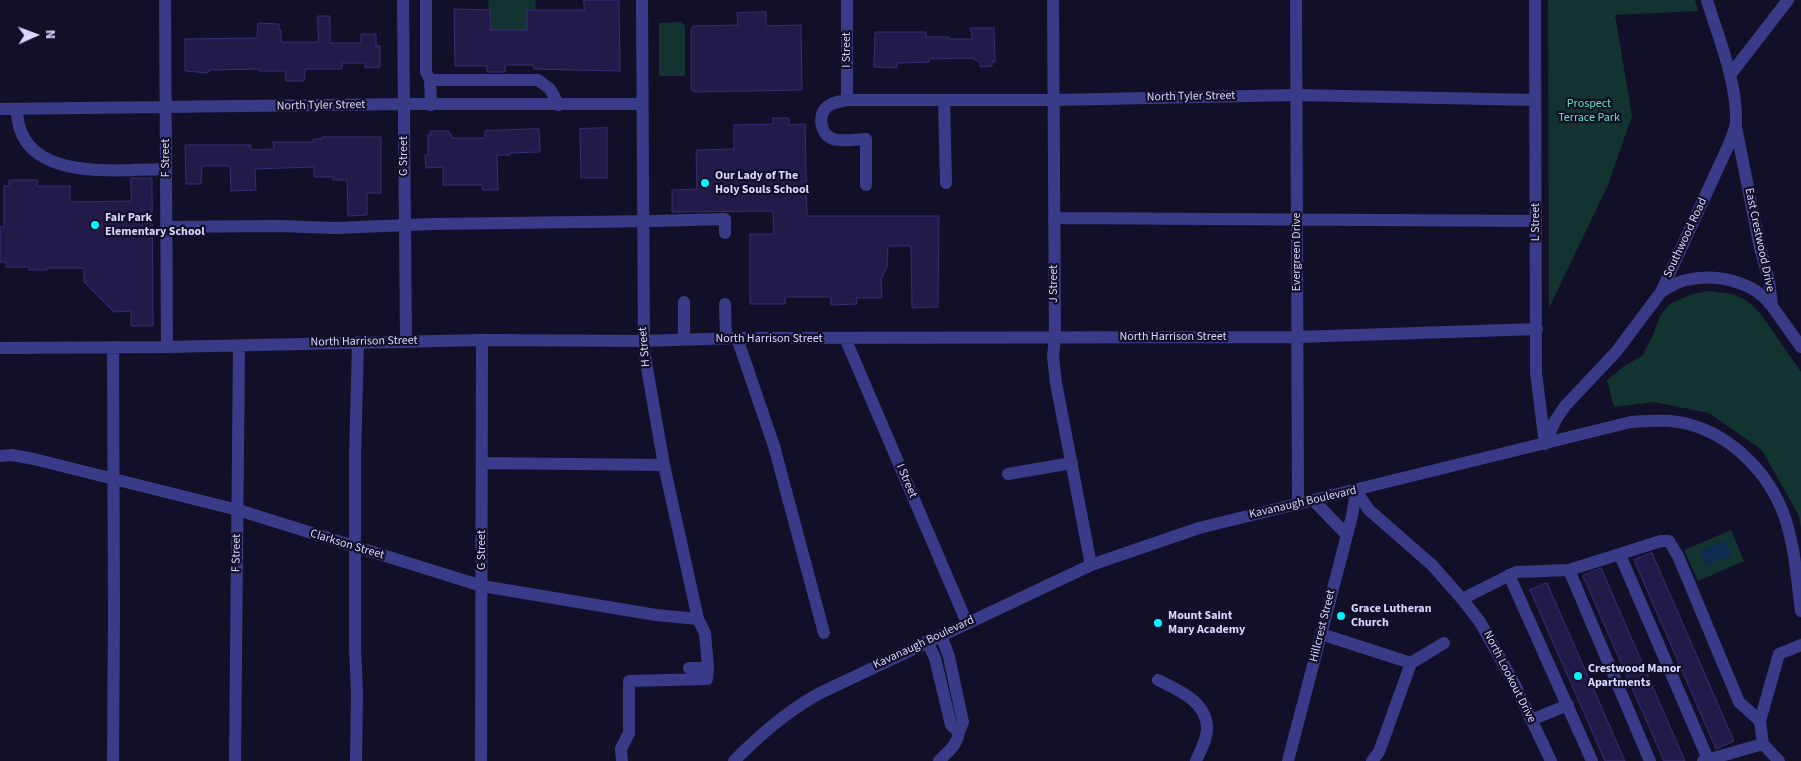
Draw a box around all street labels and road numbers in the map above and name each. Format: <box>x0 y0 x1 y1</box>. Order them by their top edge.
street label: I Street <box>840 32 854 68</box>
street label: North Tyler Street <box>1147 89 1235 105</box>
street label: North Tyler Street <box>277 98 365 114</box>
street label: G Street <box>397 136 411 176</box>
street label: F Street <box>159 139 173 177</box>
street label: East Crestwood Drive <box>1741 187 1777 293</box>
street label: Southwood Road <box>1661 196 1711 280</box>
street label: L Street <box>1529 203 1543 241</box>
street label: Evergreen Drive <box>1290 213 1304 291</box>
street label: J Street <box>1047 265 1061 303</box>
street label: H Street <box>636 326 654 368</box>
street label: North Harrison Street <box>1119 330 1227 344</box>
street label: North Harrison Street <box>715 332 823 346</box>
street label: North Harrison Street <box>310 334 418 350</box>
street label: I Street <box>892 462 920 500</box>
street label: Kavanaugh Boulevard <box>1248 484 1358 522</box>
street label: Clarkson Street <box>308 527 386 563</box>
street label: G Street <box>475 530 489 570</box>
street label: F Street <box>229 534 245 572</box>
street label: Hillcrest Street <box>1307 589 1339 663</box>
street label: Kavanaugh Boulevard <box>871 613 977 673</box>
street label: North Lookout Drive <box>1480 629 1538 725</box>

